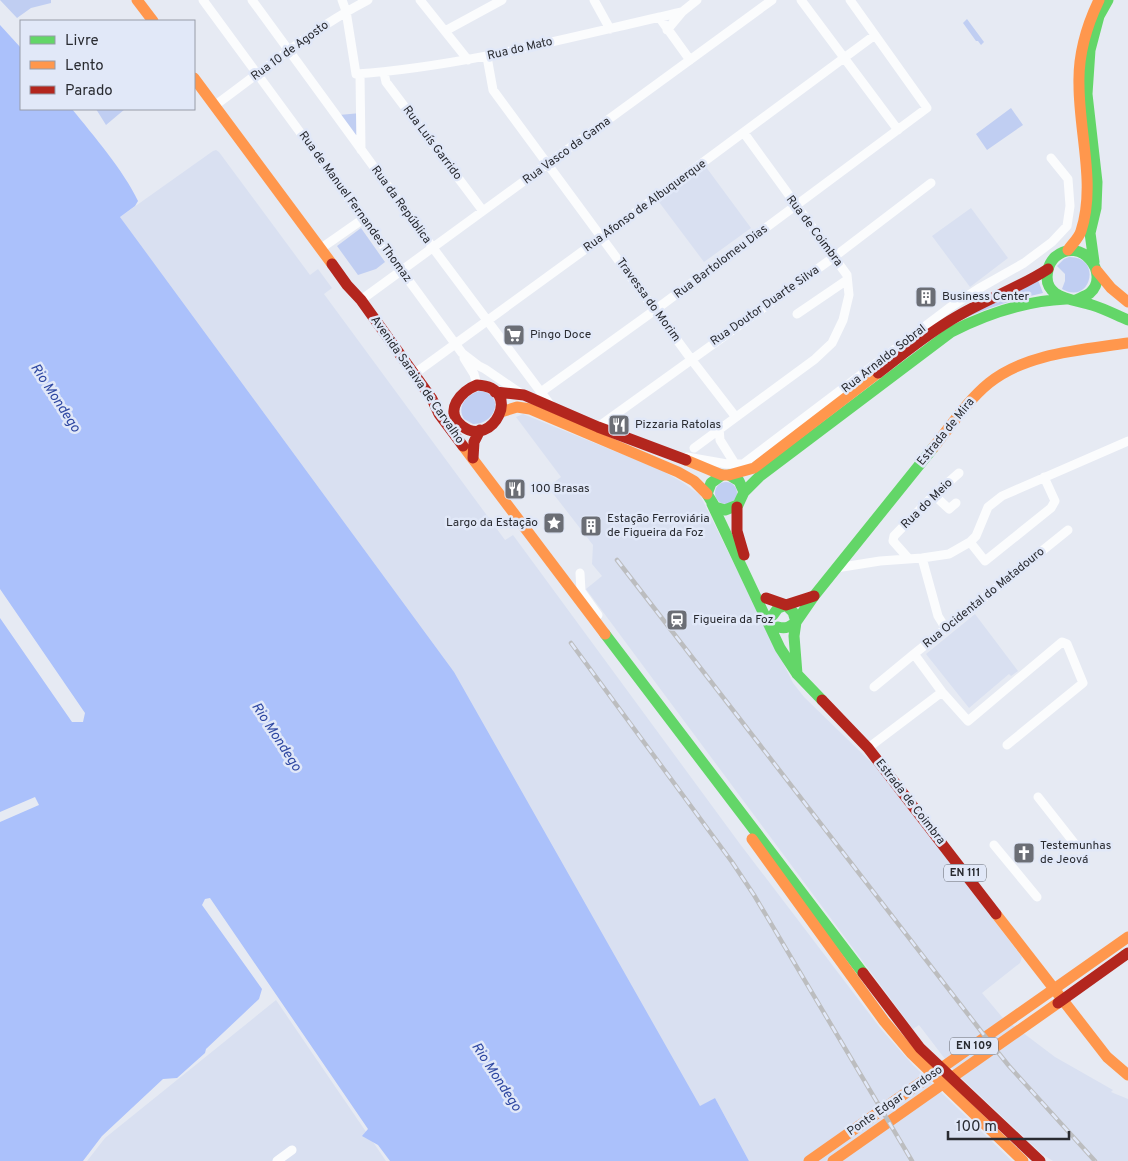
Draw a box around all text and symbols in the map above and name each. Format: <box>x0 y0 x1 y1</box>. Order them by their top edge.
street label: Rua 10 de Agosto <box>248 17 332 85</box>
legend <box>20 20 195 110</box>
text: Livre <box>65 32 99 51</box>
street label: Rua do Mato <box>486 34 555 64</box>
text: Lento <box>65 57 104 76</box>
text: Parado <box>65 82 113 101</box>
street label: Rua Luís Garrido <box>399 103 465 184</box>
street label: Rua Vasco da Gama <box>520 114 614 188</box>
street label: Rua de Manuel Fernandes Thomaz <box>295 128 415 286</box>
street label: Rua Afonso de Albuquerque <box>580 156 710 256</box>
street label: Rua da República <box>367 163 435 247</box>
street label: Rua de Coimbra <box>782 192 846 270</box>
street label: Rua Bartolomeu Dias <box>671 221 771 303</box>
street label: Travessa do Morim <box>612 255 684 345</box>
street label: Rua Doutor Duarte Silva <box>707 262 823 350</box>
building icon: Business Center <box>914 285 938 309</box>
place label: Business Center <box>942 289 1030 305</box>
street label: Avenida Saraiva de Carvalho <box>367 313 467 447</box>
street label: Rua Arnaldo Sobral <box>839 321 929 397</box>
supermarket icon: Pingo Doce <box>502 323 526 347</box>
place label: Pingo Doce <box>530 327 591 343</box>
water label: Rio Mondego <box>26 360 84 436</box>
street label: Estrada de Mira <box>914 395 978 469</box>
restaurant icon: Pizzaria Ratolas <box>607 413 631 437</box>
place label: Pizzaria Ratolas <box>635 417 721 433</box>
street label: Rua do Meio <box>898 475 956 533</box>
restaurant icon: 100 Brasas <box>503 477 527 501</box>
place label: 100 Brasas <box>531 481 590 497</box>
place icon: Largo da Estação <box>542 511 566 535</box>
place label: Estação Ferroviária de Figueira da Foz <box>607 511 710 541</box>
building icon: Estação Ferroviária de Figueira da Foz <box>579 514 603 538</box>
place label: Largo da Estação <box>446 515 538 531</box>
street label: Rua Ocidental do Matadouro <box>920 544 1048 652</box>
station icon: Figueira da Foz <box>665 608 689 632</box>
place label: Figueira da Foz <box>693 612 774 628</box>
water label: Rio Mondego <box>247 699 305 775</box>
street label: Estrada de Coimbra <box>872 756 948 848</box>
place label: Testemunhas de Jeová <box>1040 838 1111 868</box>
church icon: Testemunhas de Jeová <box>1012 841 1036 865</box>
road number: EN 111 <box>944 864 986 881</box>
road number: EN 109 <box>950 1038 998 1054</box>
water label: Rio Mondego <box>467 1039 525 1115</box>
street label: Ponte Edgar Cardoso <box>844 1062 946 1140</box>
scale bar <box>948 1108 1069 1140</box>
text: 100 m <box>956 1118 997 1137</box>

